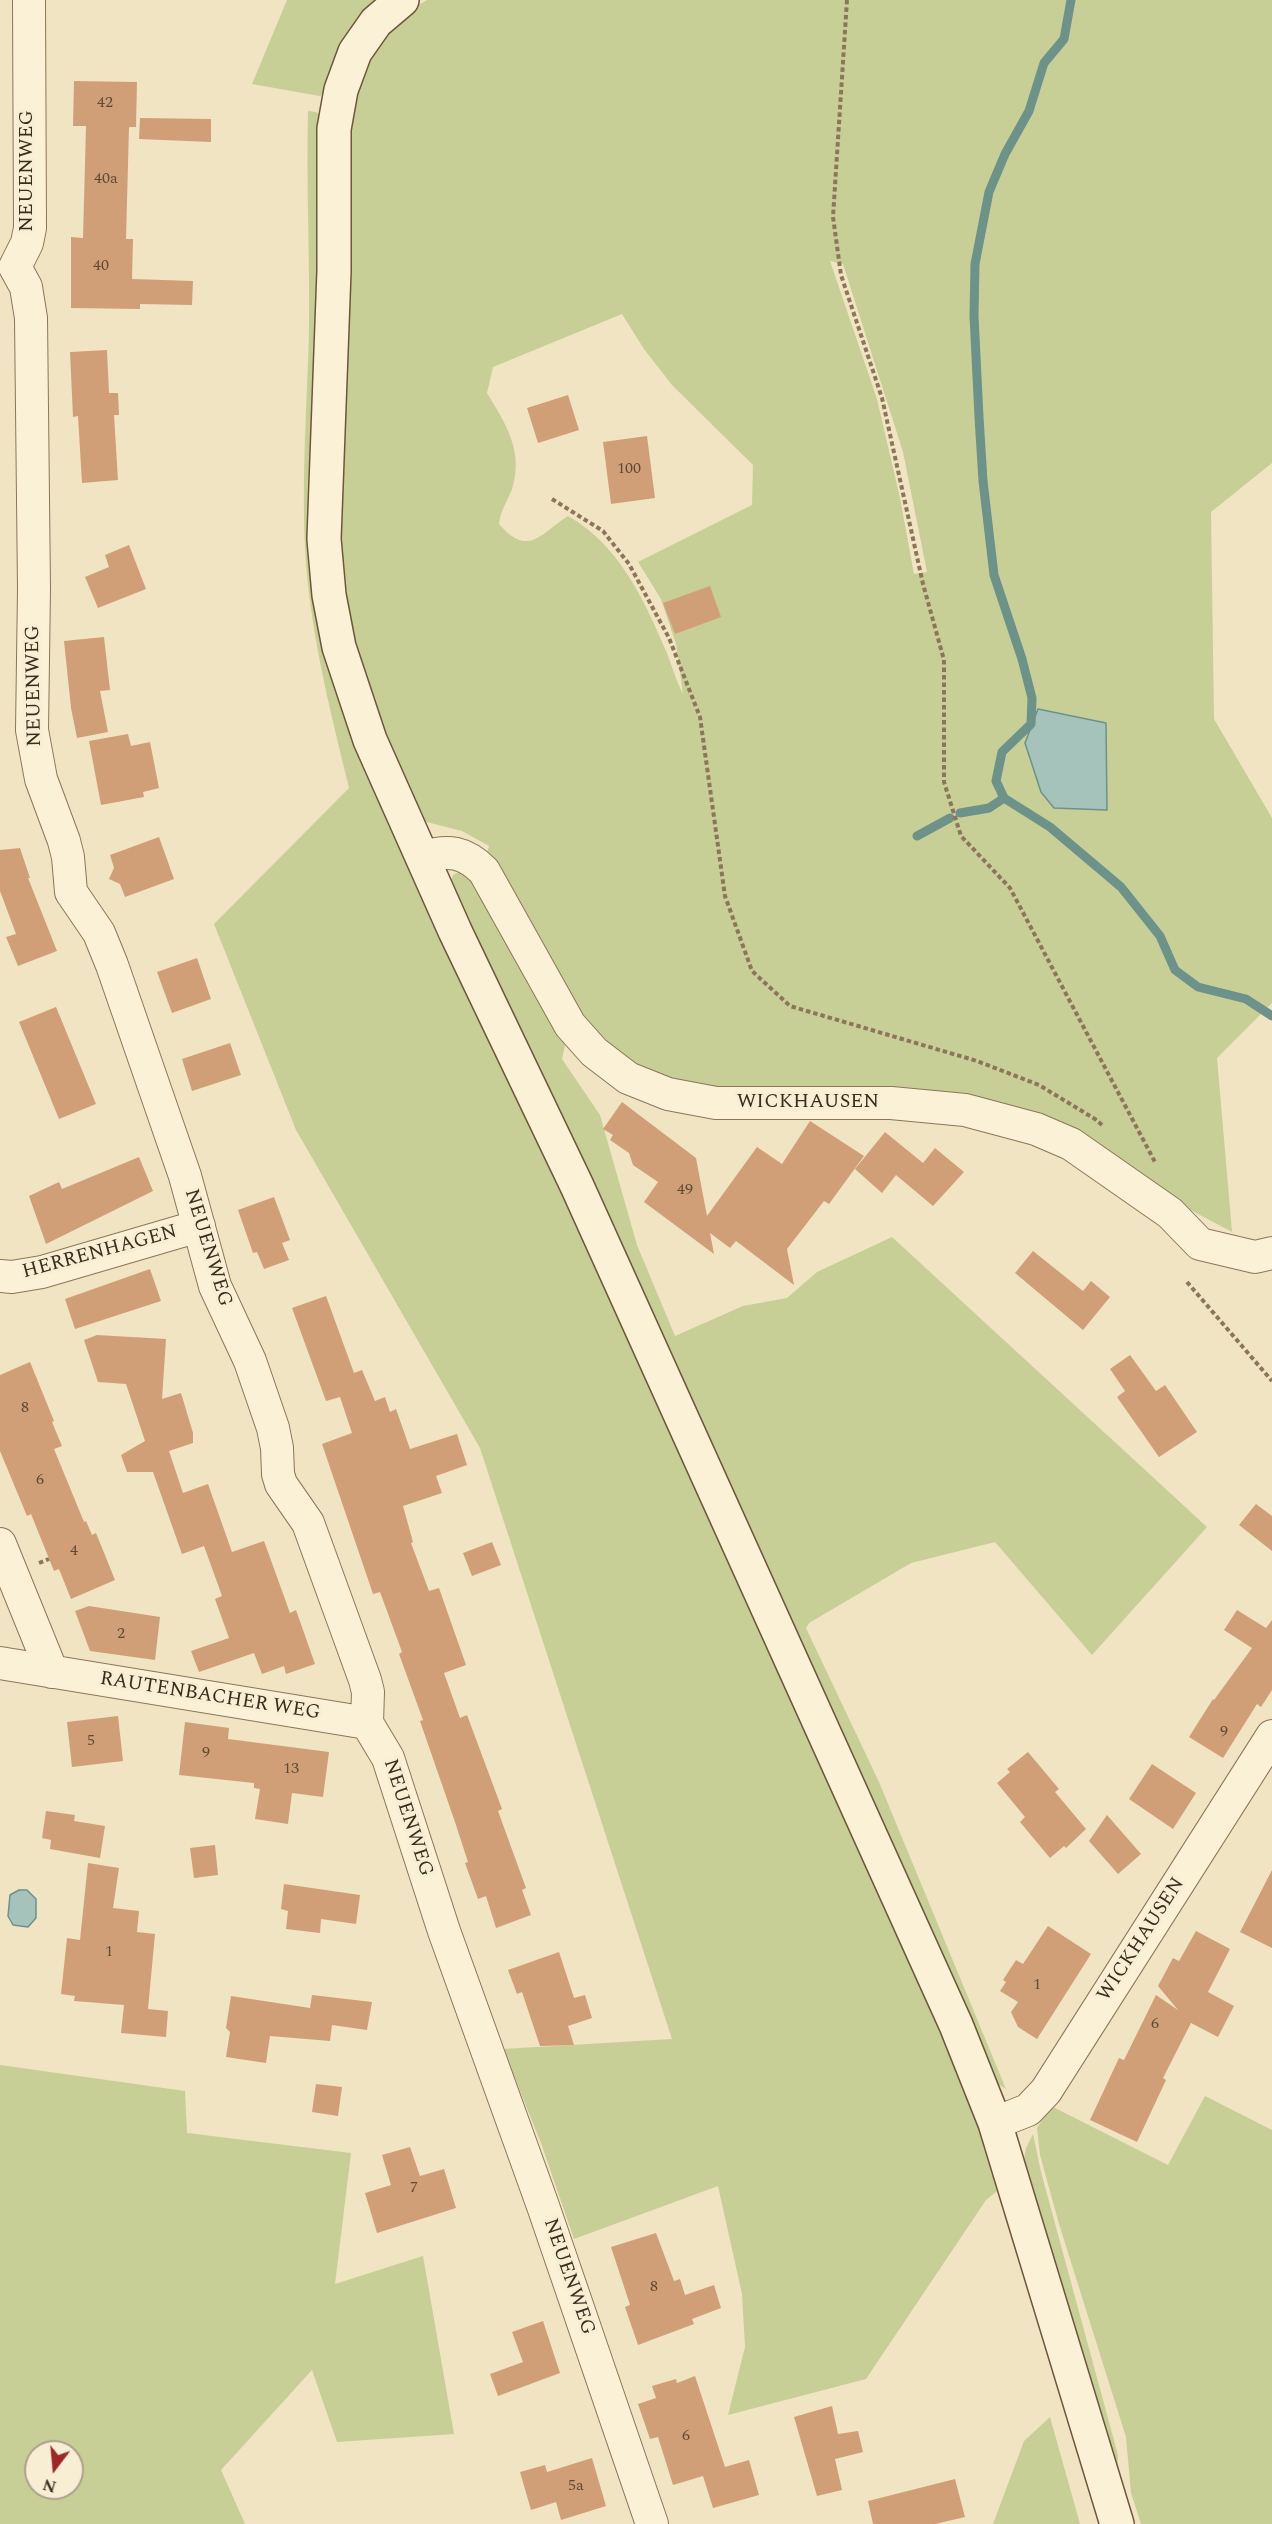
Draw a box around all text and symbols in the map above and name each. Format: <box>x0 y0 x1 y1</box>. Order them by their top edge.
house number: 42 <box>97 94 113 114</box>
street label: NEUENWEG <box>16 110 40 232</box>
house number: 40a <box>94 170 118 190</box>
house number: 40 <box>93 257 109 277</box>
house number: 100 <box>617 460 641 480</box>
street label: NEUENWEG <box>22 625 48 747</box>
street label: WICKHAUSEN <box>737 1091 879 1115</box>
house number: 49 <box>677 1181 693 1201</box>
street label: NEUENWEG <box>178 1186 236 1310</box>
street label: HERRENHAGEN <box>20 1221 180 1285</box>
house number: 8 <box>21 1399 29 1419</box>
house number: 6 <box>36 1471 44 1491</box>
house number: 4 <box>70 1542 78 1562</box>
house number: 2 <box>117 1625 125 1645</box>
street label: RAUTENBACHER WEG <box>98 1668 322 1726</box>
house number: 9 <box>1220 1723 1228 1743</box>
house number: 5 <box>87 1732 95 1752</box>
house number: 9 <box>202 1744 210 1764</box>
street label: NEUENWEG <box>377 1756 437 1880</box>
house number: 13 <box>283 1760 299 1780</box>
street label: WICKHAUSEN <box>1093 1874 1191 2006</box>
house number: 1 <box>105 1943 113 1963</box>
house number: 1 <box>1033 1976 1041 1996</box>
house number: 6 <box>1151 2015 1159 2035</box>
house number: 7 <box>410 2179 418 2199</box>
street label: NEUENWEG <box>537 2215 599 2339</box>
house number: 8 <box>650 2278 658 2298</box>
house number: 6 <box>682 2427 690 2447</box>
north arrow <box>24 2440 84 2500</box>
text: N <box>40 2472 59 2499</box>
house number: 5a <box>568 2477 584 2497</box>

